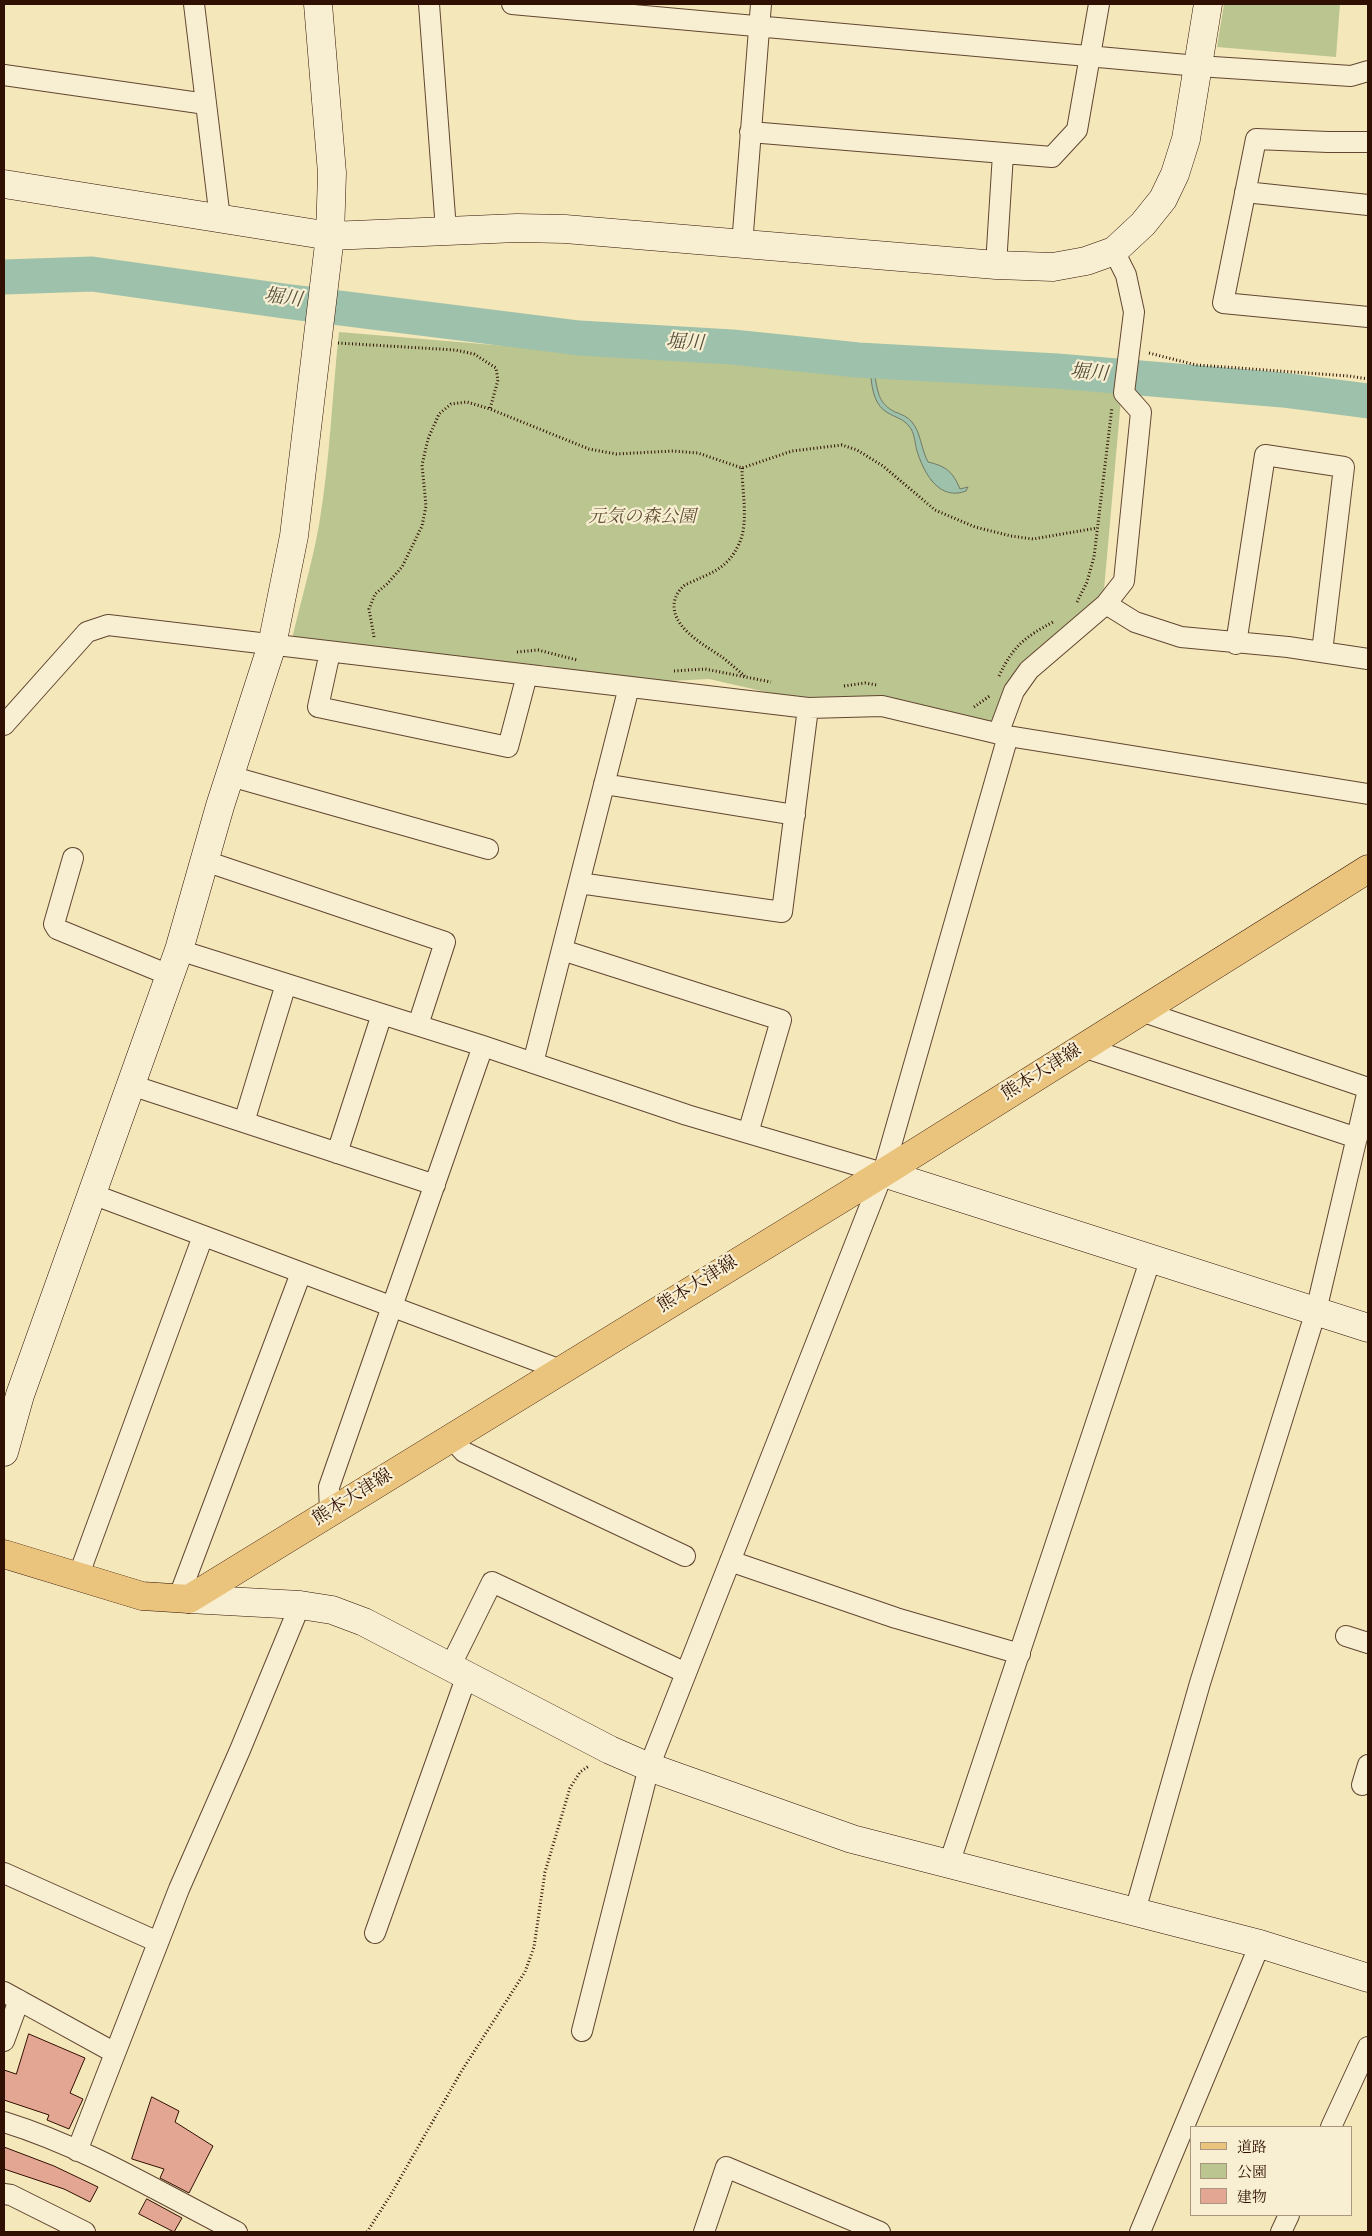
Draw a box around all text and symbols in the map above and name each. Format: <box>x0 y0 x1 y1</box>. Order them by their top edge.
water label: 堀川 <box>263 285 303 313</box>
water label: 堀川 <box>665 332 705 356</box>
water label: 堀川 <box>1069 361 1109 387</box>
park label: 元気の森公園 <box>588 507 696 529</box>
street label: 熊本大津線 <box>998 1040 1086 1106</box>
street label: 熊本大津線 <box>654 1252 742 1318</box>
street label: 熊本大津線 <box>309 1465 397 1531</box>
legend <box>1190 2126 1352 2216</box>
text: 道路 <box>1237 2138 1267 2157</box>
text: 公園 <box>1237 2163 1267 2182</box>
text: 建物 <box>1237 2188 1267 2207</box>

